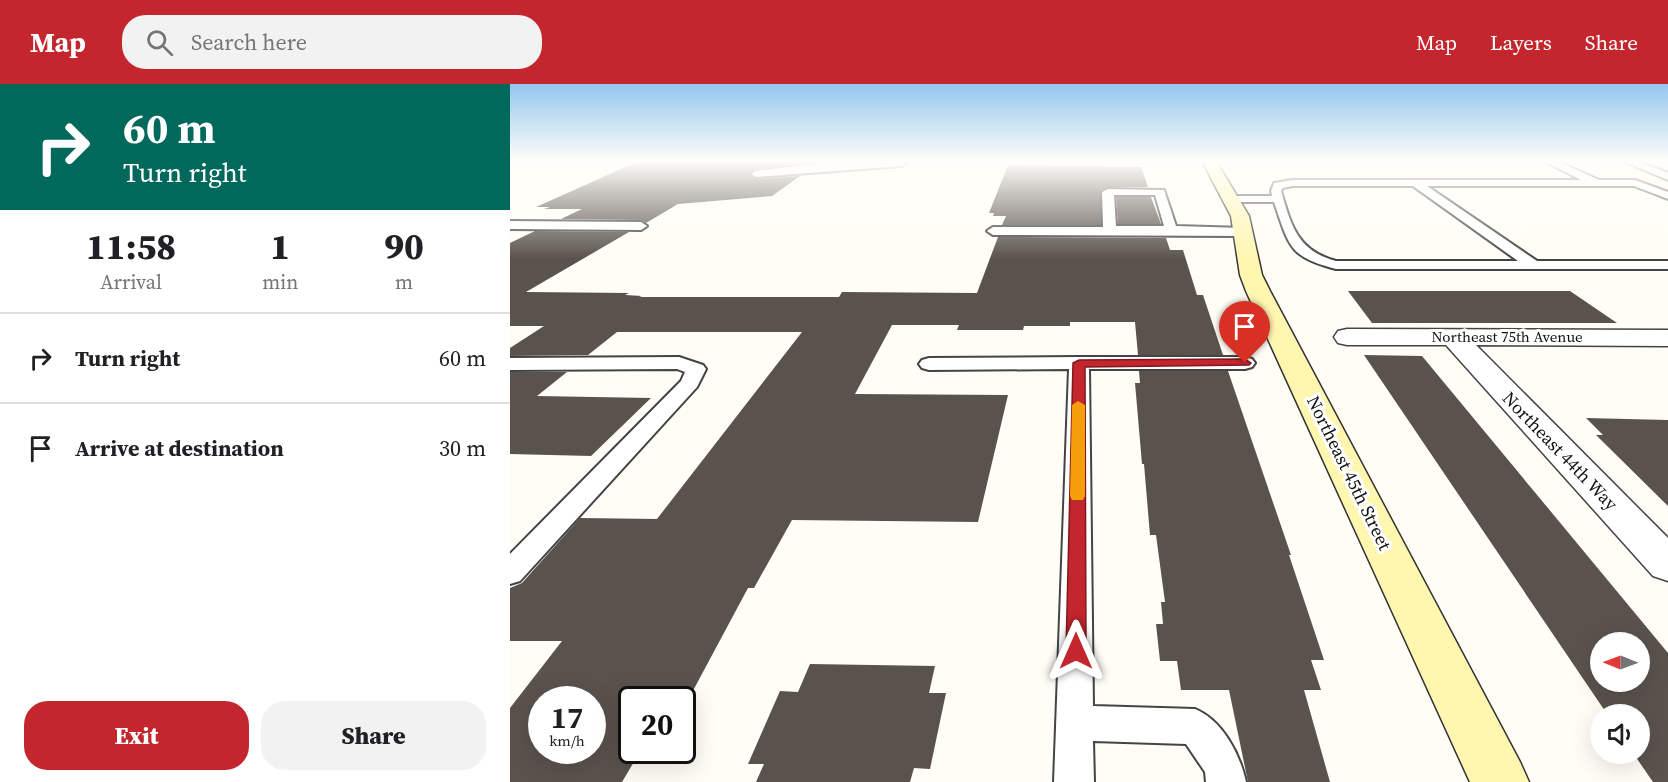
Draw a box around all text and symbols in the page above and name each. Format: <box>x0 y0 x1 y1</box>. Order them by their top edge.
search box <box>122 15 542 69</box>
text: Map <box>30 23 86 61</box>
icon: search <box>143 26 176 59</box>
text: Search here <box>191 27 307 57</box>
text: Map <box>1416 28 1457 57</box>
text: Layers <box>1490 28 1552 57</box>
text: Share <box>1585 28 1638 57</box>
text: 60 m <box>123 99 216 157</box>
icon: right <box>24 108 102 186</box>
text: Turn right <box>123 154 247 191</box>
text: 11:58 <box>86 222 176 271</box>
text: 1 <box>270 222 290 271</box>
text: 90 <box>384 222 424 271</box>
text: Arrival <box>100 268 162 296</box>
text: min <box>262 268 298 296</box>
text: m <box>395 268 413 296</box>
pin <box>1219 301 1270 363</box>
icon: arrive <box>1228 310 1261 343</box>
street label: Northeast 75th Avenue <box>1431 326 1583 347</box>
icon: right <box>24 342 57 375</box>
text: Turn right <box>75 343 180 373</box>
text: 60 m <box>439 343 486 373</box>
street label: Northeast 44th Way <box>1497 386 1624 516</box>
street label: Northeast 45th Street <box>1301 391 1398 554</box>
icon: arrive <box>24 432 57 465</box>
text: Arrive at destination <box>75 433 284 463</box>
text: 30 m <box>439 433 486 463</box>
position arrow <box>1044 619 1108 683</box>
north arrow <box>1590 632 1650 692</box>
map controls <box>1590 632 1650 764</box>
speed limit sign: 20 <box>618 686 696 764</box>
text: 17 <box>551 697 583 738</box>
button: Exit <box>24 701 249 770</box>
button: Share <box>261 701 486 770</box>
button: sound <box>1590 704 1650 764</box>
text: km/h <box>549 730 585 751</box>

